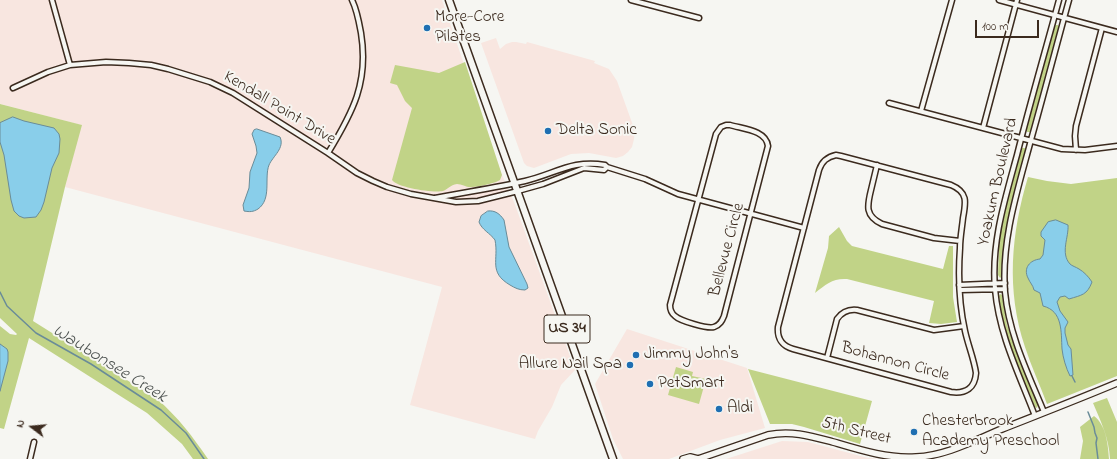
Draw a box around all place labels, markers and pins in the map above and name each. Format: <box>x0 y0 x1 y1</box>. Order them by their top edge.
place label: More-Core Pilates <box>435 8 504 48</box>
marker: More-Core Pilates <box>422 23 432 33</box>
place label: Delta Sonic <box>556 121 637 141</box>
marker: Delta Sonic <box>543 126 553 136</box>
place label: Jimmy John's <box>644 345 739 365</box>
marker: Jimmy John's <box>631 350 641 360</box>
place label: Allure Nail Spa <box>519 355 622 375</box>
marker: Allure Nail Spa <box>625 360 635 370</box>
place label: PetSmart <box>658 374 724 394</box>
marker: PetSmart <box>645 379 655 389</box>
place label: Aldi <box>727 399 753 419</box>
marker: Aldi <box>714 404 724 414</box>
place label: Chesterbrook Academy Preschool <box>922 412 1059 452</box>
marker: Chesterbrook Academy Preschool <box>909 427 919 437</box>

